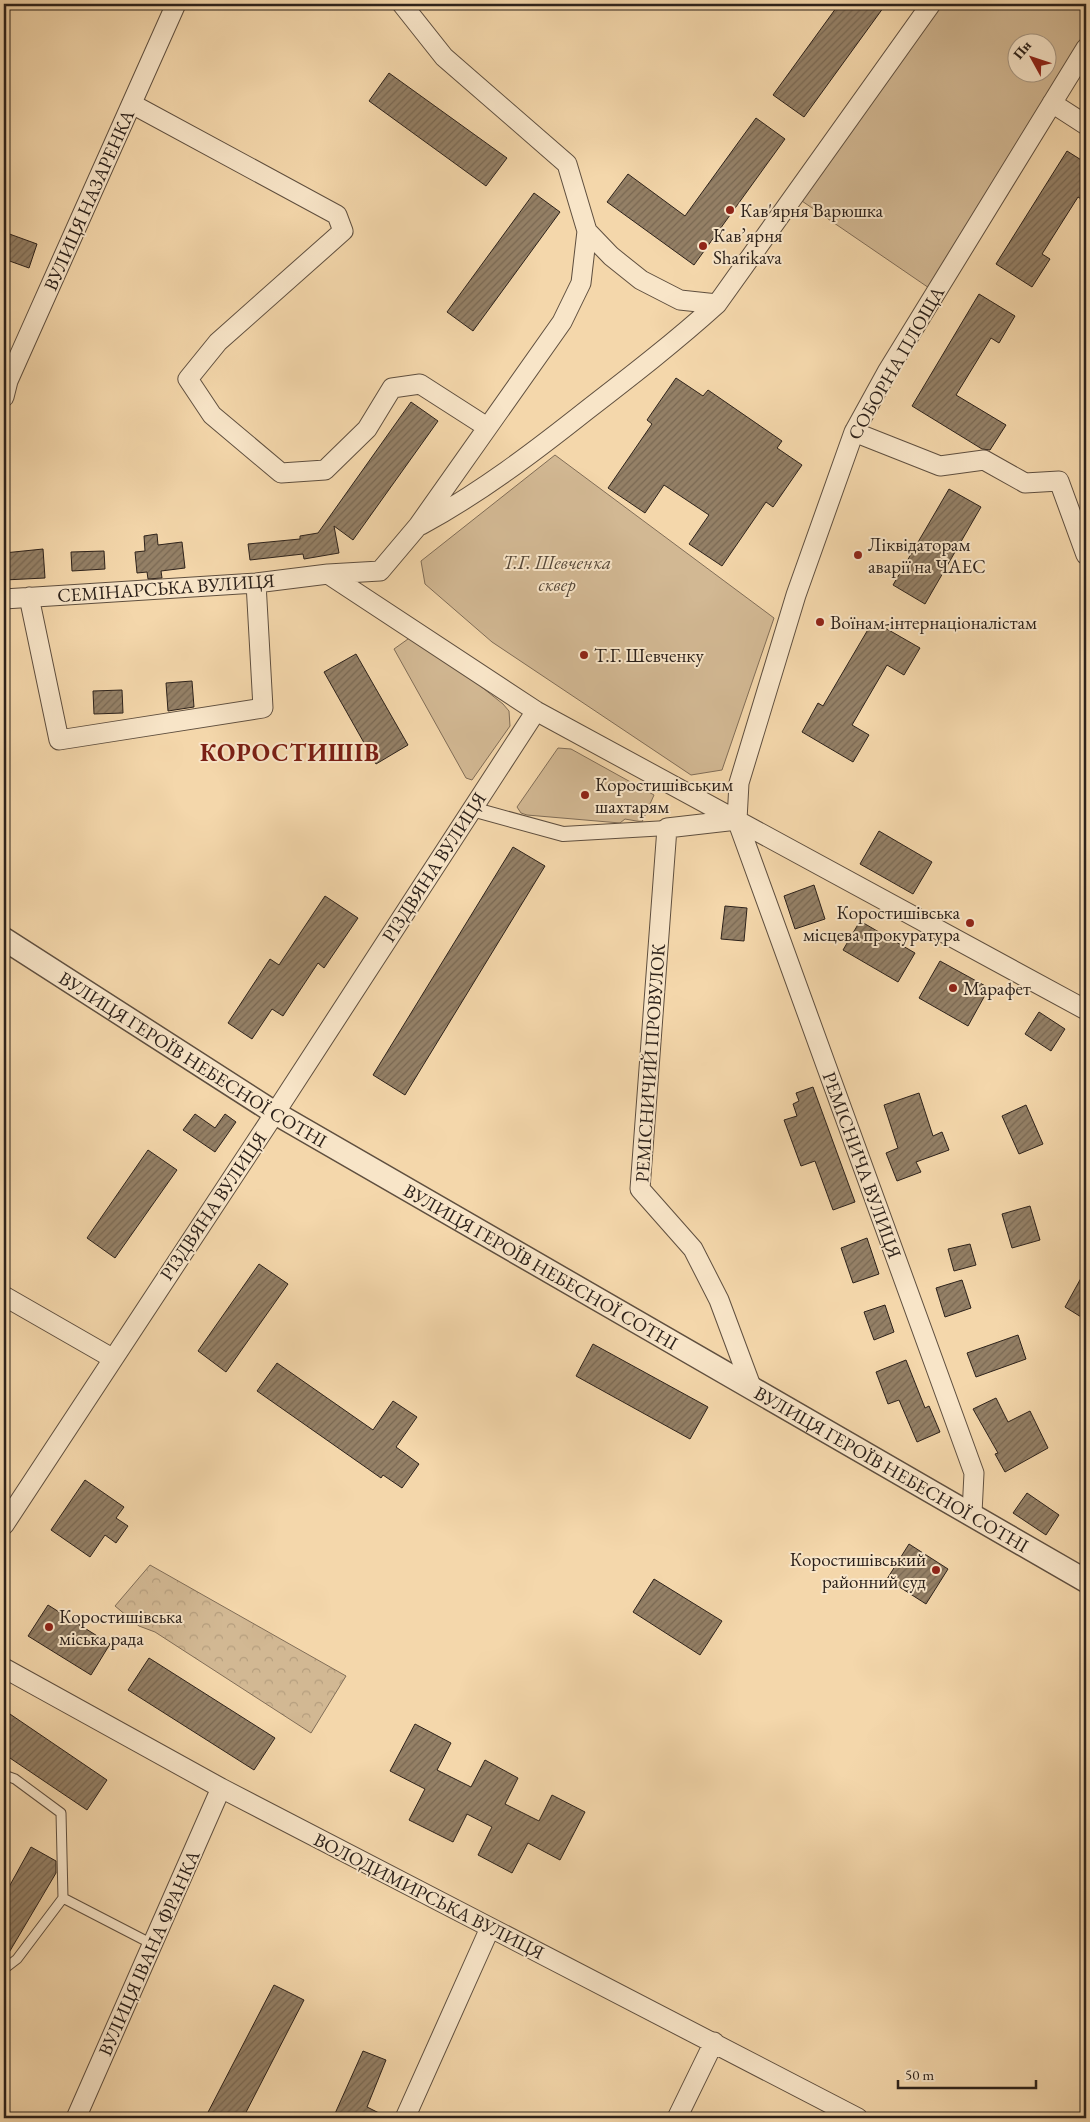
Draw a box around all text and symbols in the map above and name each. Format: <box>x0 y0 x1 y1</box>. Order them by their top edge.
north arrow <box>1008 32 1058 82</box>
text: Пн <box>1009 37 1035 63</box>
street label: ВУЛИЦЯ НАЗАРЕНКА <box>38 105 141 294</box>
place label: Кав'ярня Варюшка <box>740 198 884 223</box>
marker: Кав'ярня Варюшка <box>724 204 736 216</box>
place label: Кав’ярня Sharikava <box>713 223 783 270</box>
marker: Кав’ярня Sharikava <box>697 240 709 252</box>
street label: СОБОРНА ПЛОЩА <box>842 281 951 444</box>
place label: Ліквідаторам аварії на ЧАЕС <box>868 532 986 579</box>
marker: Ліквідаторам аварії на ЧАЕС <box>852 549 864 561</box>
park label: Т.Г. Шевченка сквер <box>503 550 611 597</box>
street label: СЕМІНАРСЬКА ВУЛИЦЯ <box>56 568 276 608</box>
place label: Воїнам-інтернаціоналістам <box>830 610 1037 635</box>
marker: Воїнам-інтернаціоналістам <box>814 616 826 628</box>
place label: Т.Г. Шевченку <box>594 643 704 668</box>
marker: Т.Г. Шевченку <box>578 649 590 661</box>
district label: КОРОСТИШІВ <box>200 737 380 768</box>
place label: Коростишівським шахтарям <box>595 772 733 819</box>
street label: РІЗДВЯНА ВУЛИЦЯ <box>376 787 492 947</box>
marker: Коростишівським шахтарям <box>579 789 591 801</box>
place label: Коростишівська місцева прокуратура <box>803 900 960 947</box>
marker: Коростишівська місцева прокуратура <box>964 917 976 929</box>
street label: РЕМІСНИЧИЙ ПРОВУЛОК <box>629 942 671 1183</box>
street label: ВУЛИЦЯ ГЕРОЇВ НЕБЕСНОЇ СОТНІ <box>54 965 332 1153</box>
place label: Марафет <box>963 976 1031 1001</box>
marker: Марафет <box>947 982 959 994</box>
street label: РЕМІСНИЧА ВУЛИЦЯ <box>817 1068 907 1262</box>
street label: РІЗДВЯНА ВУЛИЦЯ <box>154 1127 272 1285</box>
street label: ВУЛИЦЯ ГЕРОЇВ НЕБЕСНОЇ СОТНІ <box>399 1177 683 1356</box>
street label: ВУЛИЦЯ ГЕРОЇВ НЕБЕСНОЇ СОТНІ <box>750 1380 1034 1558</box>
place label: Коростишівський районний суд <box>790 1547 926 1594</box>
marker: Коростишівський районний суд <box>930 1564 942 1576</box>
place label: Коростишівська міська рада <box>59 1604 183 1651</box>
marker: Коростишівська міська рада <box>43 1621 55 1633</box>
street label: ВОЛОДИМИРСЬКА ВУЛИЦЯ <box>309 1827 549 1965</box>
street label: ВУЛИЦЯ ІВАНА ФРАНКА <box>92 1846 206 2060</box>
scale bar <box>898 2057 1035 2089</box>
text: 50 m <box>905 2065 934 2084</box>

